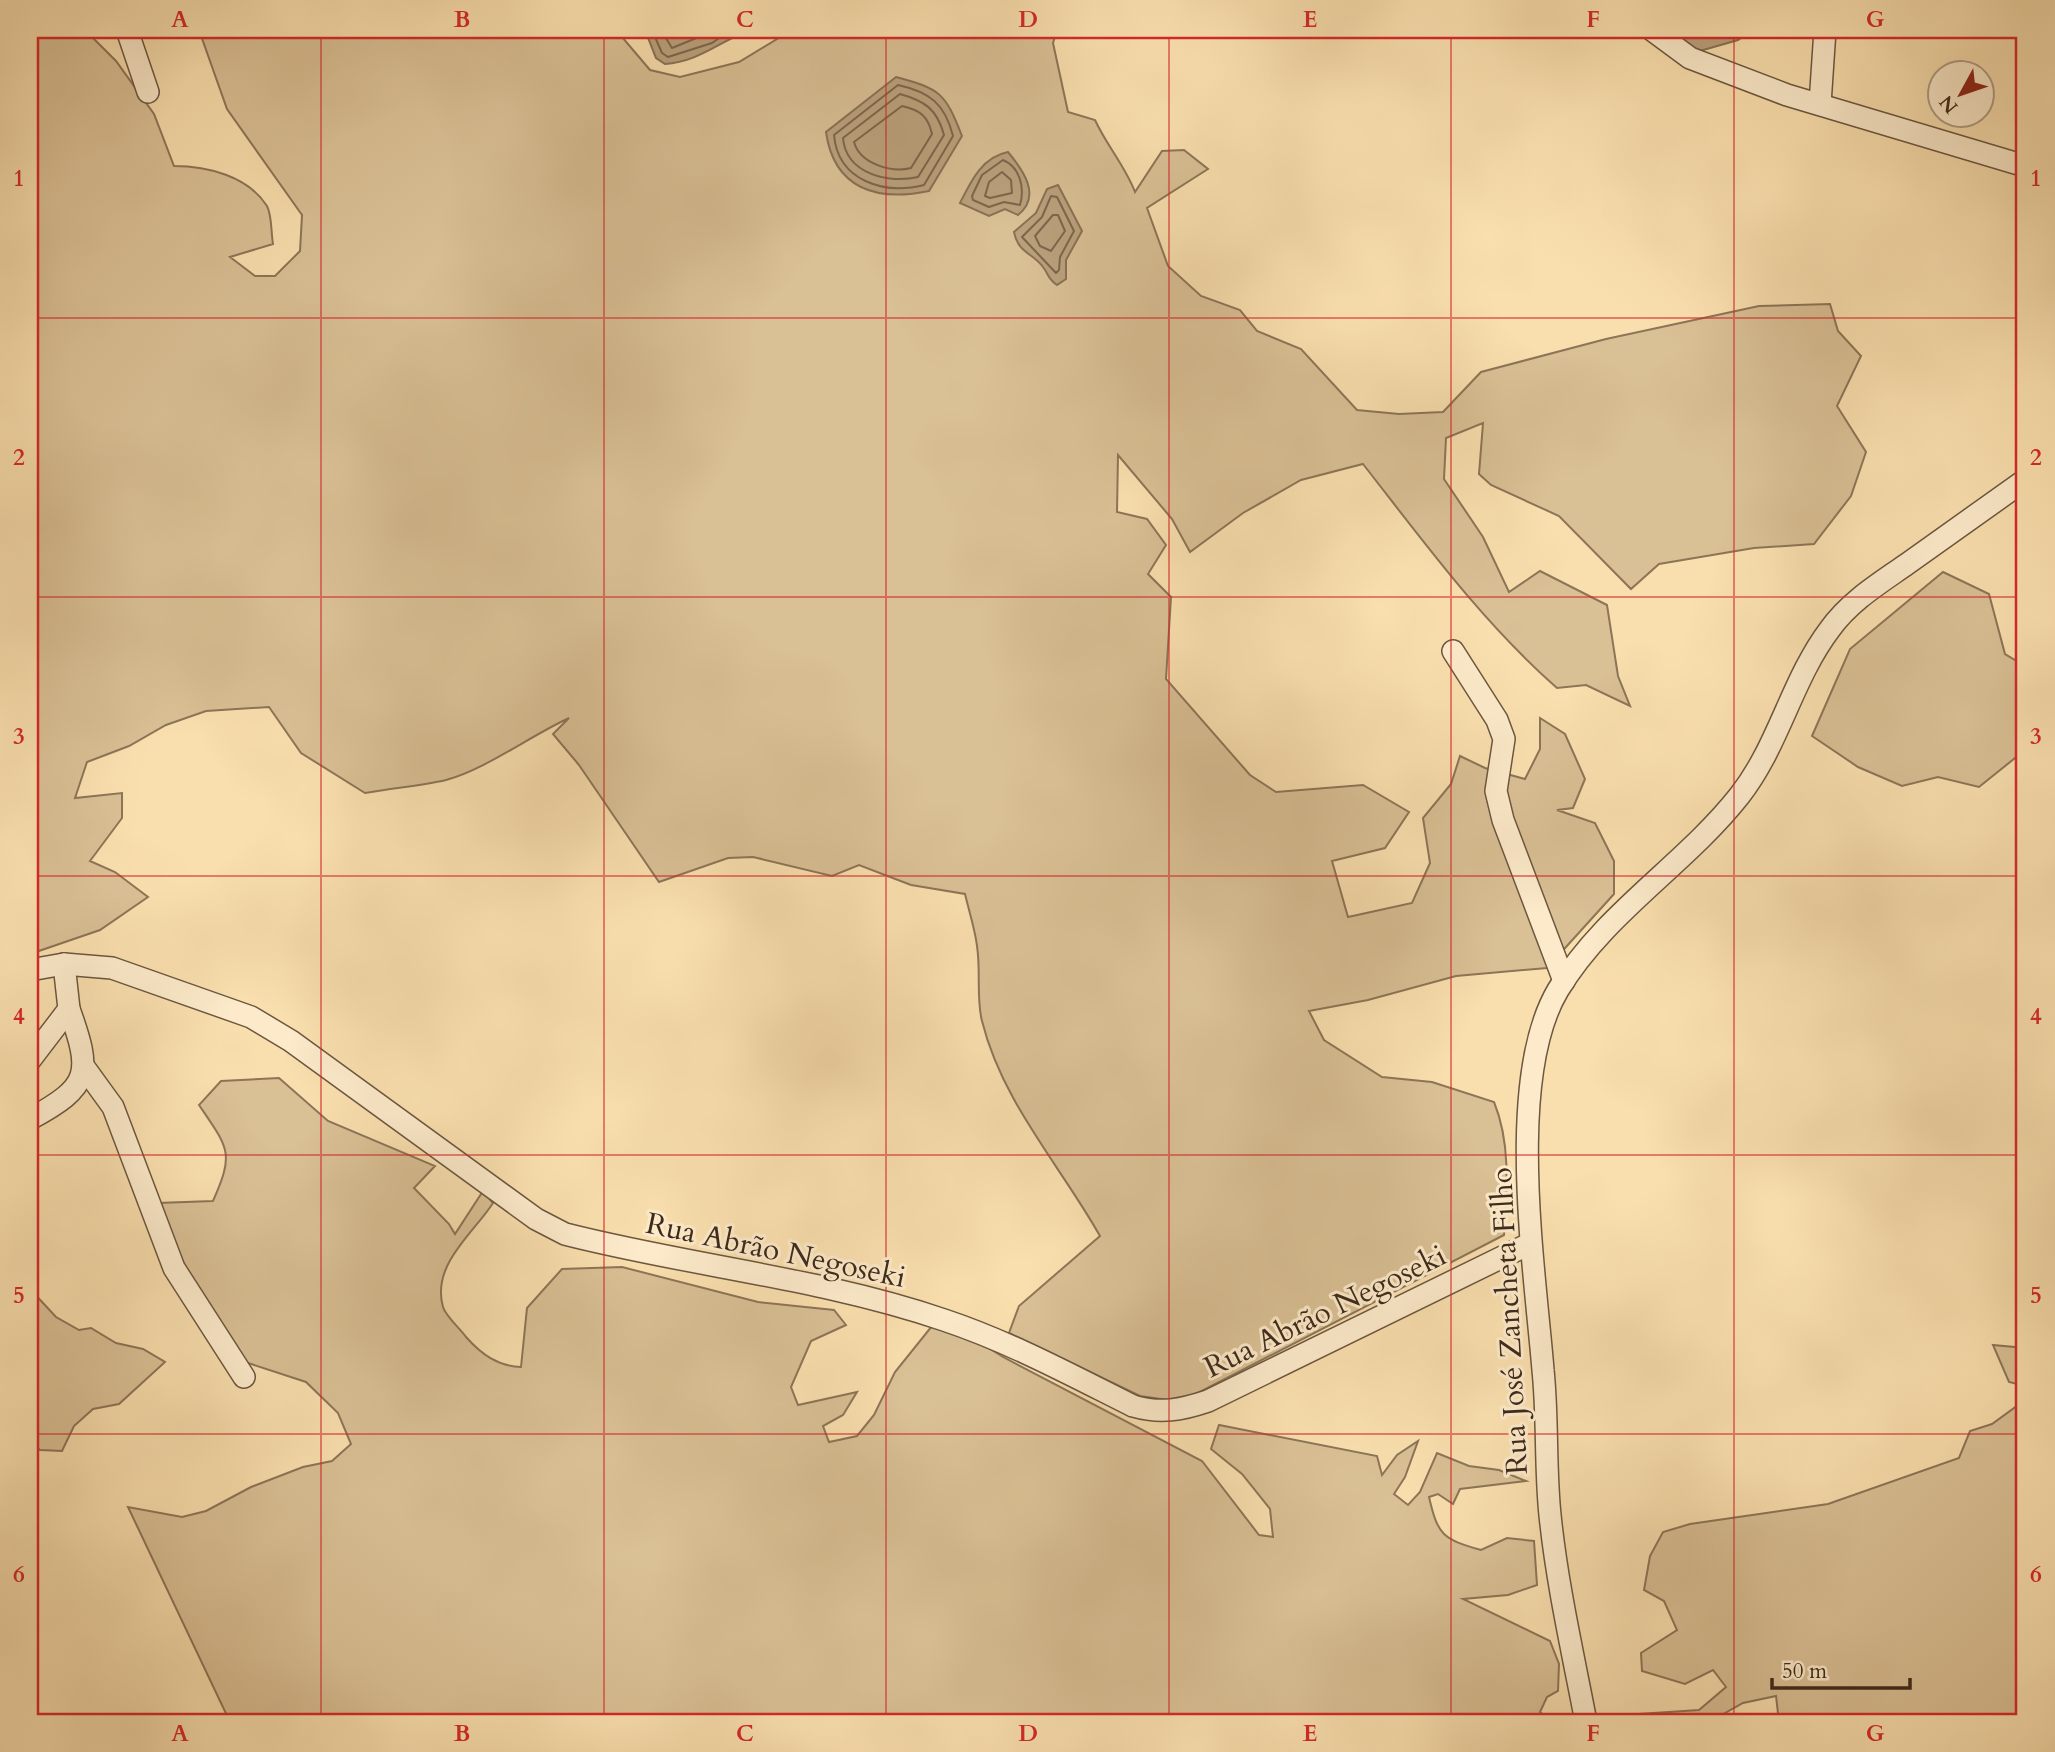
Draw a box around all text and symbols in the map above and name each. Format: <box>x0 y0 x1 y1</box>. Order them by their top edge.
text: A <box>171 4 189 35</box>
text: B <box>454 4 470 35</box>
text: C <box>736 4 754 35</box>
text: D <box>1018 4 1038 35</box>
text: E <box>1303 4 1317 35</box>
text: F <box>1586 4 1600 35</box>
text: G <box>1866 4 1885 35</box>
north arrow <box>1926 60 1996 130</box>
text: N <box>1933 89 1964 119</box>
text: 1 <box>13 163 25 194</box>
text: 1 <box>2030 163 2042 194</box>
text: 2 <box>13 442 25 473</box>
text: 2 <box>2030 442 2042 473</box>
text: 3 <box>13 721 25 752</box>
text: 3 <box>2030 721 2042 752</box>
text: 4 <box>13 1001 25 1032</box>
text: 4 <box>2030 1001 2042 1032</box>
street label: Rua José Zancheta Filho <box>1481 1166 1538 1476</box>
street label: Rua Abrão Negoseki <box>642 1203 909 1298</box>
street label: Rua Abrão Negoseki <box>1197 1235 1453 1388</box>
text: 5 <box>13 1280 25 1311</box>
text: 5 <box>2030 1280 2042 1311</box>
text: 6 <box>13 1559 25 1590</box>
text: 6 <box>2030 1559 2042 1590</box>
scale bar <box>1772 1647 1910 1691</box>
text: 50 m <box>1782 1657 1827 1686</box>
text: A <box>171 1718 189 1749</box>
text: B <box>454 1718 470 1749</box>
text: C <box>736 1718 754 1749</box>
text: D <box>1018 1718 1038 1749</box>
text: E <box>1303 1718 1317 1749</box>
text: F <box>1586 1718 1600 1749</box>
text: G <box>1866 1718 1885 1749</box>

